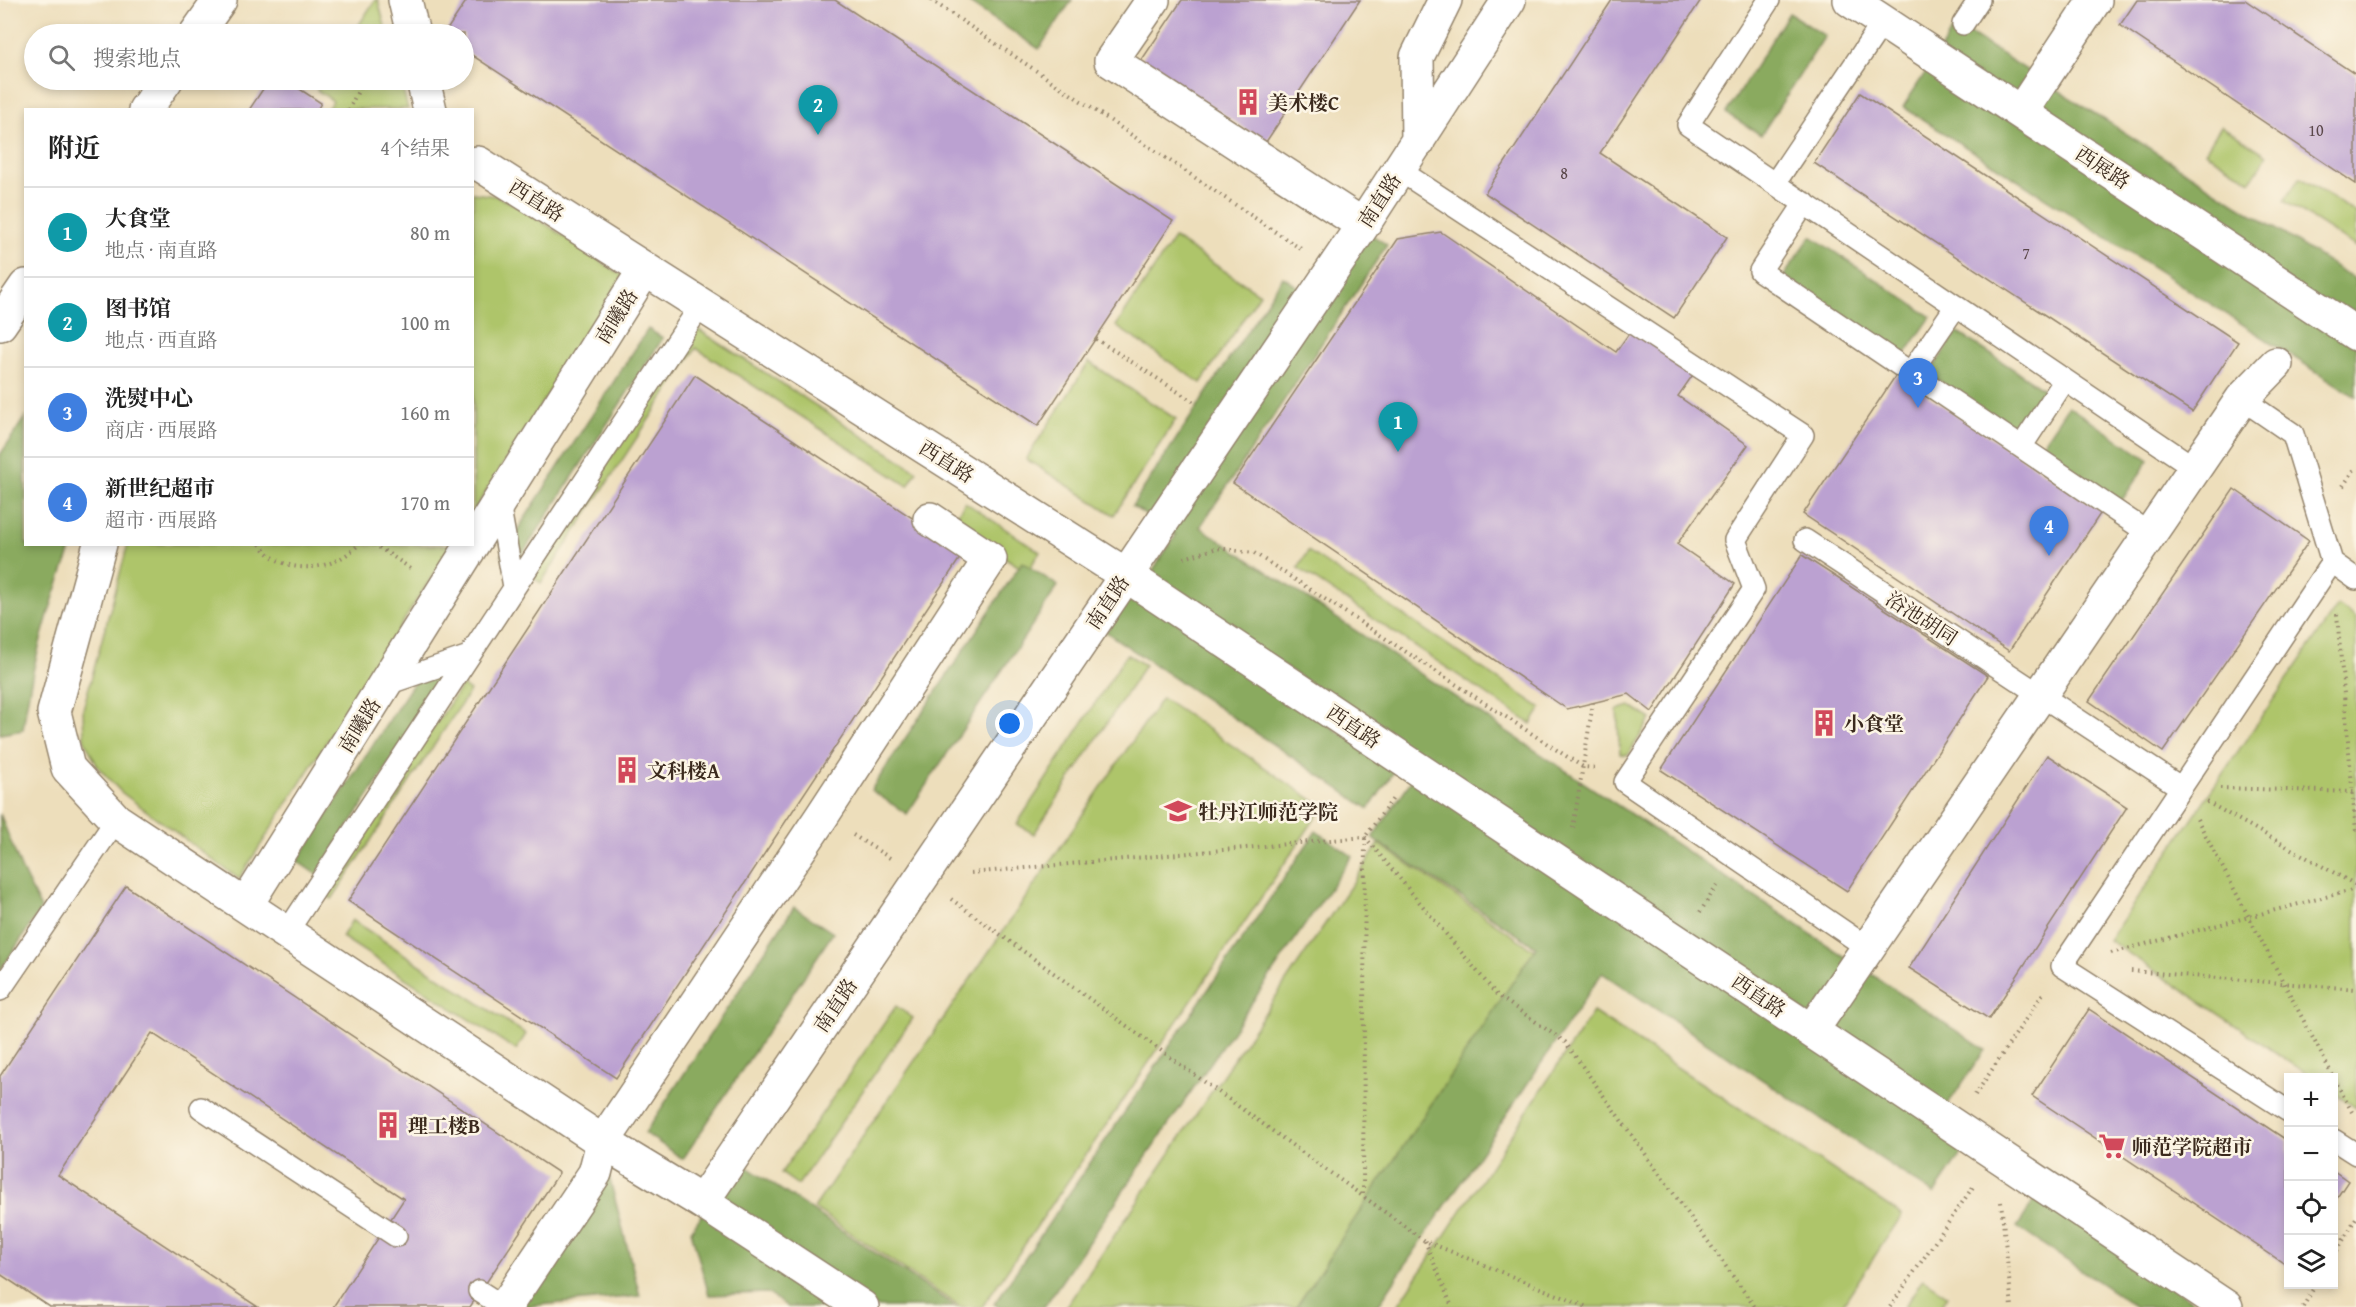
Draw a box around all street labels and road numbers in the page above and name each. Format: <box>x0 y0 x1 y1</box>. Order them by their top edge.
street label: 西展路 <box>2070 139 2136 195</box>
street label: 南直路 <box>1351 167 1407 233</box>
street label: 西直路 <box>504 172 570 228</box>
street label: 南曦路 <box>588 283 644 349</box>
street label: 西直路 <box>914 433 980 489</box>
street label: 南直路 <box>1078 569 1136 635</box>
street label: 浴池胡同 <box>1881 584 1963 652</box>
street label: 南曦路 <box>331 692 387 758</box>
street label: 西直路 <box>1321 697 1387 755</box>
street label: 西直路 <box>1726 966 1792 1024</box>
street label: 南直路 <box>806 972 864 1038</box>

